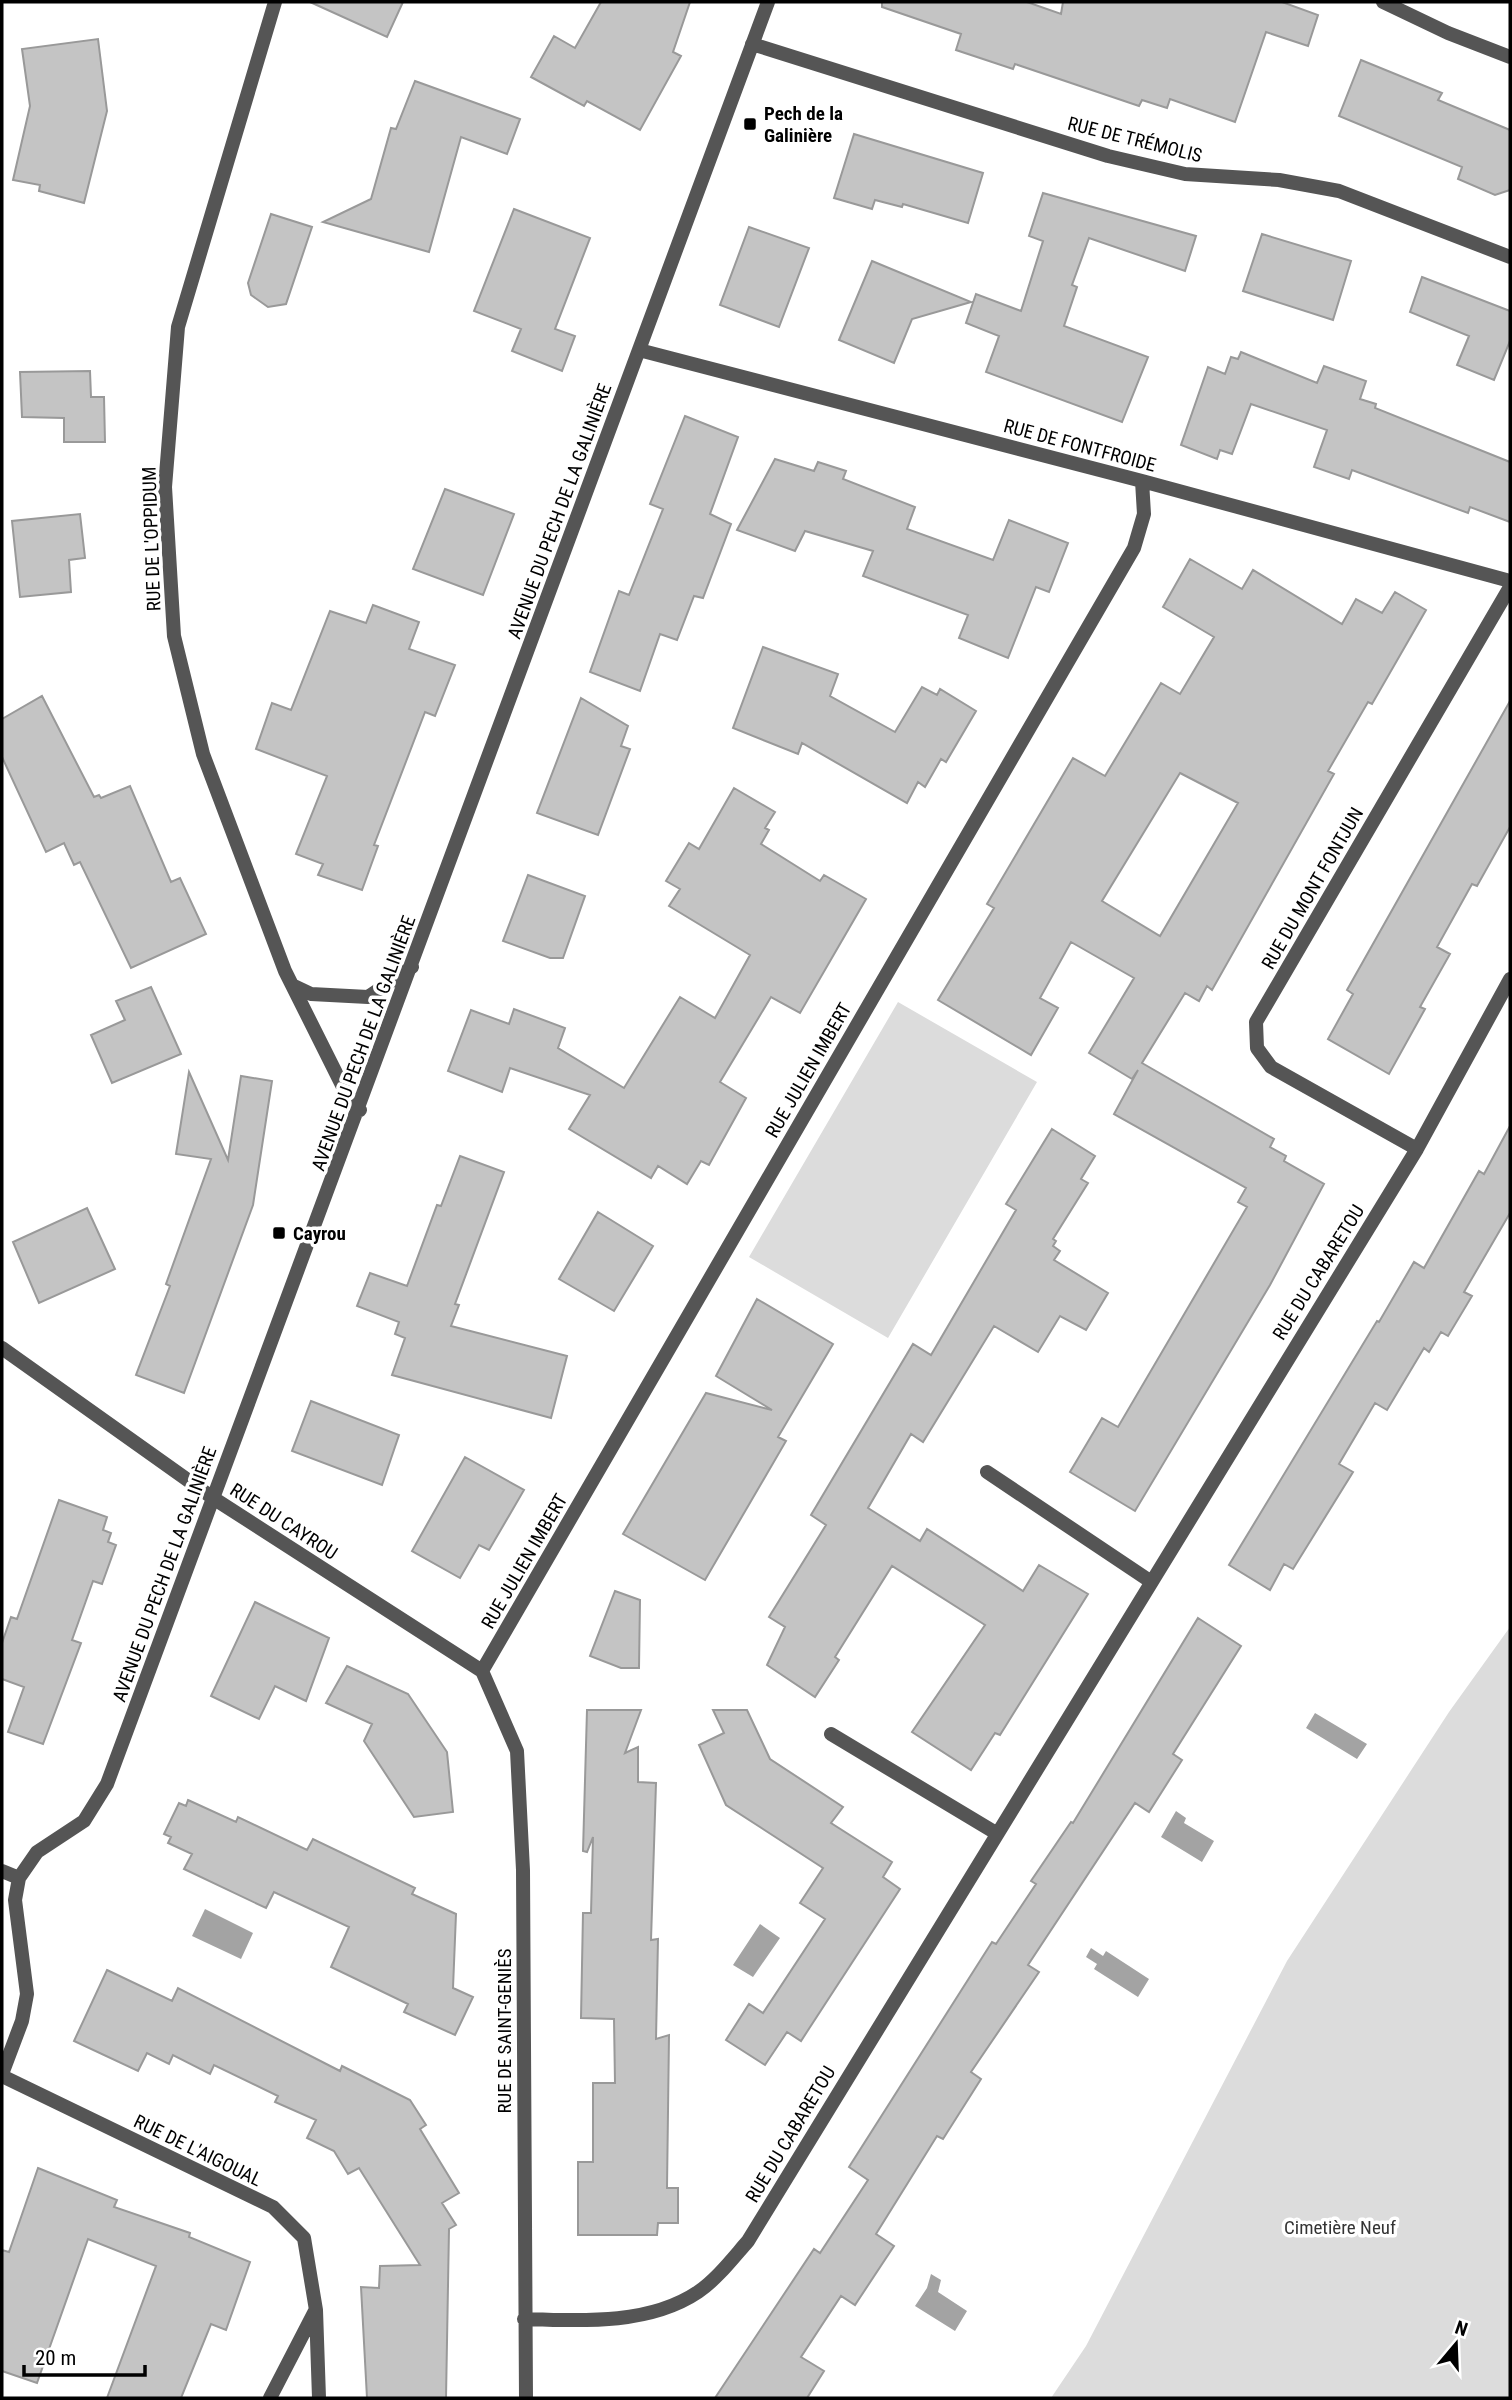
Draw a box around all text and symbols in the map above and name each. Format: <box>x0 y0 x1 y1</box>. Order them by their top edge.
place label: Pech de la Galinière <box>764 102 843 147</box>
street label: RUE DE TRÉMOLIS <box>1065 112 1205 167</box>
marker: Pech de la Galinière <box>742 116 758 132</box>
street label: AVENUE DU PECH DE LA GALINIÈRE <box>503 380 616 642</box>
street label: RUE DE FONTFROIDE <box>1001 414 1159 477</box>
street label: RUE DE L'OPPIDUM <box>137 466 166 612</box>
street label: RUE DU MONT FONTJUN <box>1257 803 1368 973</box>
street label: AVENUE DU PECH DE LA GALINIÈRE <box>307 912 420 1174</box>
street label: RUE JULIEN IMBERT <box>760 999 856 1142</box>
street label: RUE DU CABARETOU <box>1268 1200 1369 1344</box>
place label: Cayrou <box>293 1222 346 1245</box>
marker: Cayrou <box>271 1225 287 1241</box>
street label: AVENUE DU PECH DE LA GALINIÈRE <box>108 1443 221 1705</box>
street label: RUE DU CAYROU <box>226 1478 342 1565</box>
street label: RUE JULIEN IMBERT <box>476 1490 572 1633</box>
street label: RUE DE SAINT-GENIÈS <box>493 1948 516 2114</box>
street label: RUE DU CABARETOU <box>741 2062 840 2207</box>
street label: RUE DE L'AIGOUAL <box>130 2110 265 2191</box>
park label: Cimetière Neuf <box>1284 2216 1396 2239</box>
north arrow <box>1421 2309 1491 2379</box>
text: N <box>1452 2316 1471 2341</box>
scale bar <box>24 2334 145 2378</box>
text: 20 m <box>35 2346 76 2370</box>

